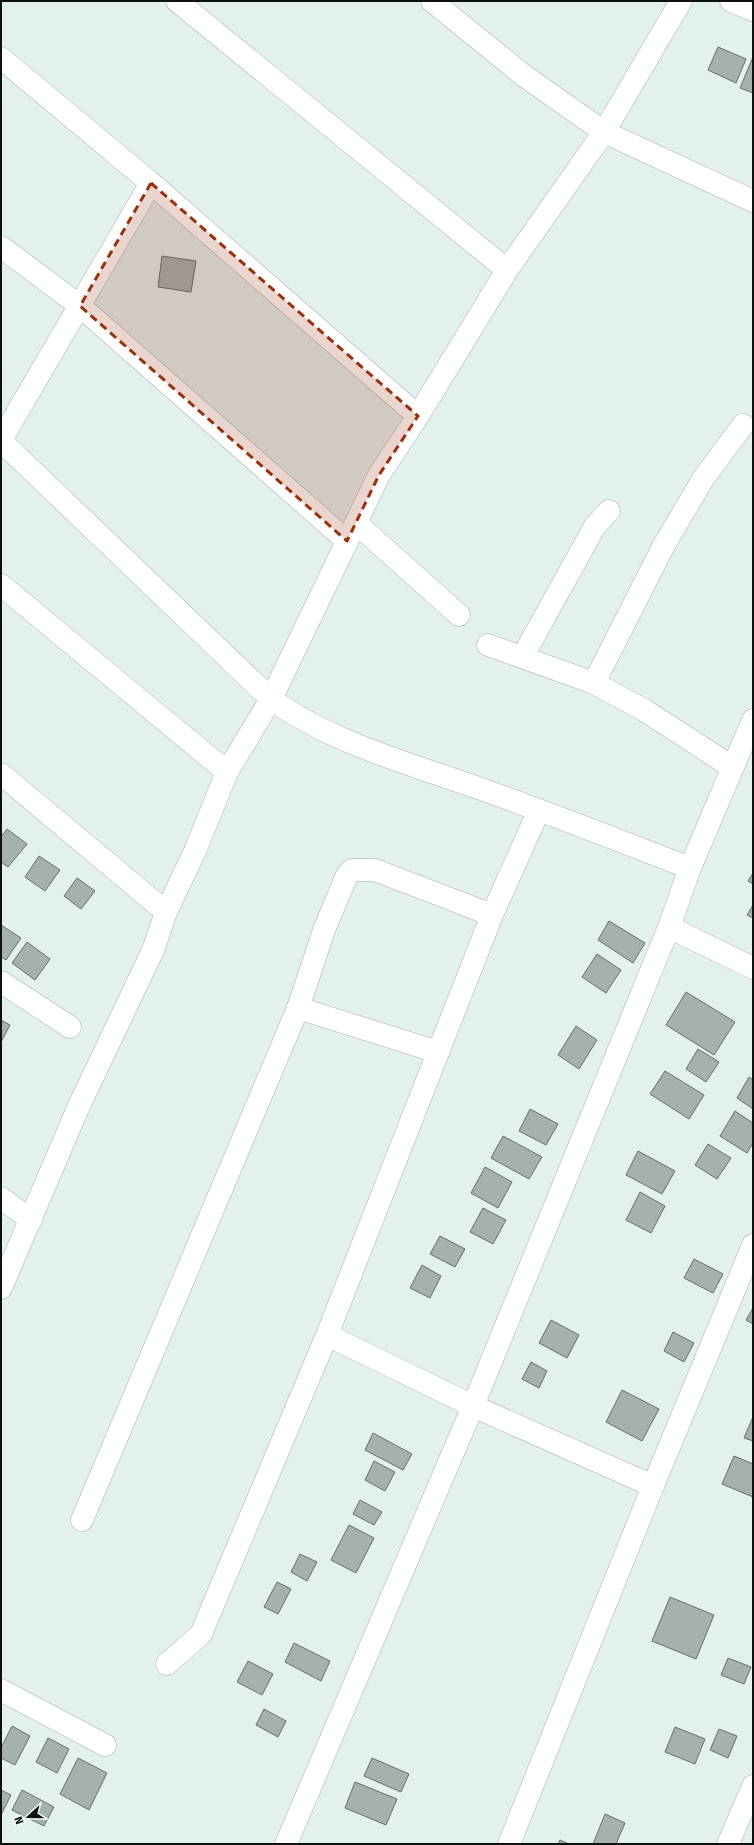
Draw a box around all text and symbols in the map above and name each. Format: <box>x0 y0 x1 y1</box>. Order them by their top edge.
north arrow <box>8 1797 48 1837</box>
text: N <box>12 1815 27 1826</box>

